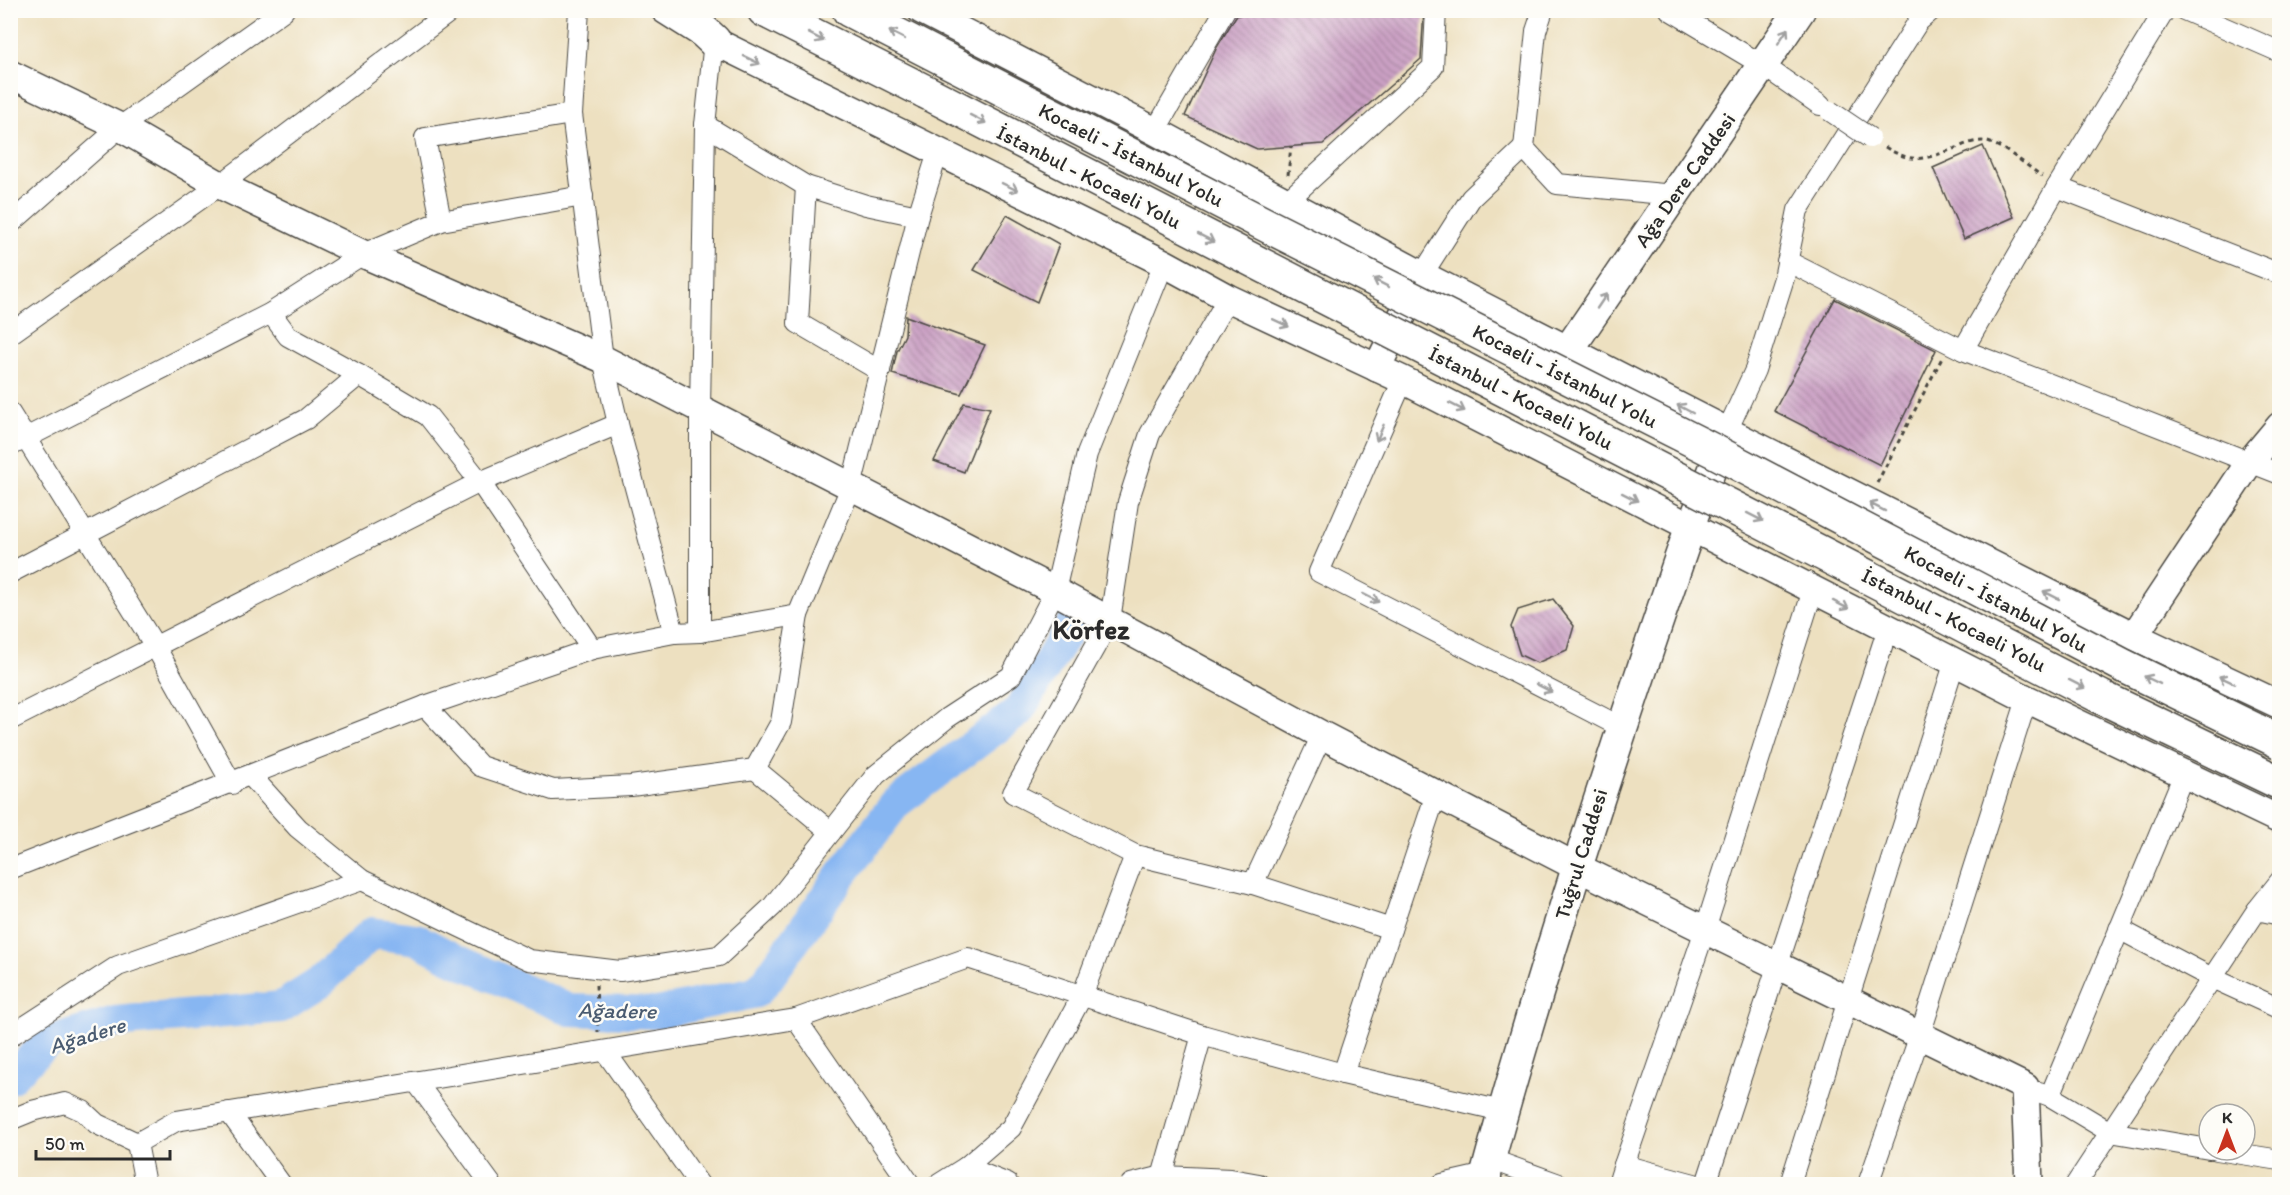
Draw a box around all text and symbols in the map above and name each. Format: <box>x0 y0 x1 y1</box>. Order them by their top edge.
one-way arrow <box>1777 27 1790 44</box>
one-way arrow <box>889 29 907 41</box>
one-way arrow <box>807 32 825 43</box>
one-way arrow <box>743 54 760 66</box>
street label: Kocaeli - İstanbul Yolu <box>1035 97 1228 212</box>
street label: Ağa Dere Caddesi <box>1629 108 1740 252</box>
one-way arrow <box>968 114 986 125</box>
street label: İstanbul - Kocaeli Yolu <box>993 119 1186 234</box>
one-way arrow <box>1000 182 1018 194</box>
one-way arrow <box>1197 233 1215 244</box>
one-way arrow <box>1372 276 1390 288</box>
one-way arrow <box>1596 293 1608 309</box>
one-way arrow <box>1272 318 1290 329</box>
street label: Kocaeli - İstanbul Yolu <box>1469 318 1662 433</box>
street label: İstanbul - Kocaeli Yolu <box>1425 340 1618 455</box>
one-way arrow <box>1448 402 1466 413</box>
one-way arrow <box>1676 403 1694 414</box>
one-way arrow <box>1373 424 1385 442</box>
one-way arrow <box>1621 491 1639 503</box>
one-way arrow <box>1869 501 1887 512</box>
one-way arrow <box>1745 512 1763 523</box>
street label: Kocaeli - İstanbul Yolu <box>1900 540 2093 658</box>
street label: İstanbul - Kocaeli Yolu <box>1858 562 2051 677</box>
one-way arrow <box>2043 588 2061 600</box>
one-way arrow <box>1361 593 1379 605</box>
one-way arrow <box>1832 599 1850 611</box>
district label: Körfez <box>1052 613 1130 646</box>
one-way arrow <box>2143 673 2161 685</box>
one-way arrow <box>2218 674 2236 686</box>
one-way arrow <box>2068 678 2085 690</box>
one-way arrow <box>1535 682 1552 694</box>
street label: Tuğrul Caddesi <box>1549 786 1612 922</box>
water label: Ağadere <box>578 996 658 1025</box>
water label: Ağadere <box>46 1011 130 1060</box>
north arrow <box>2197 1102 2257 1162</box>
text: K <box>2222 1108 2233 1127</box>
scale bar <box>36 1123 170 1161</box>
text: 50 m <box>45 1133 85 1155</box>

